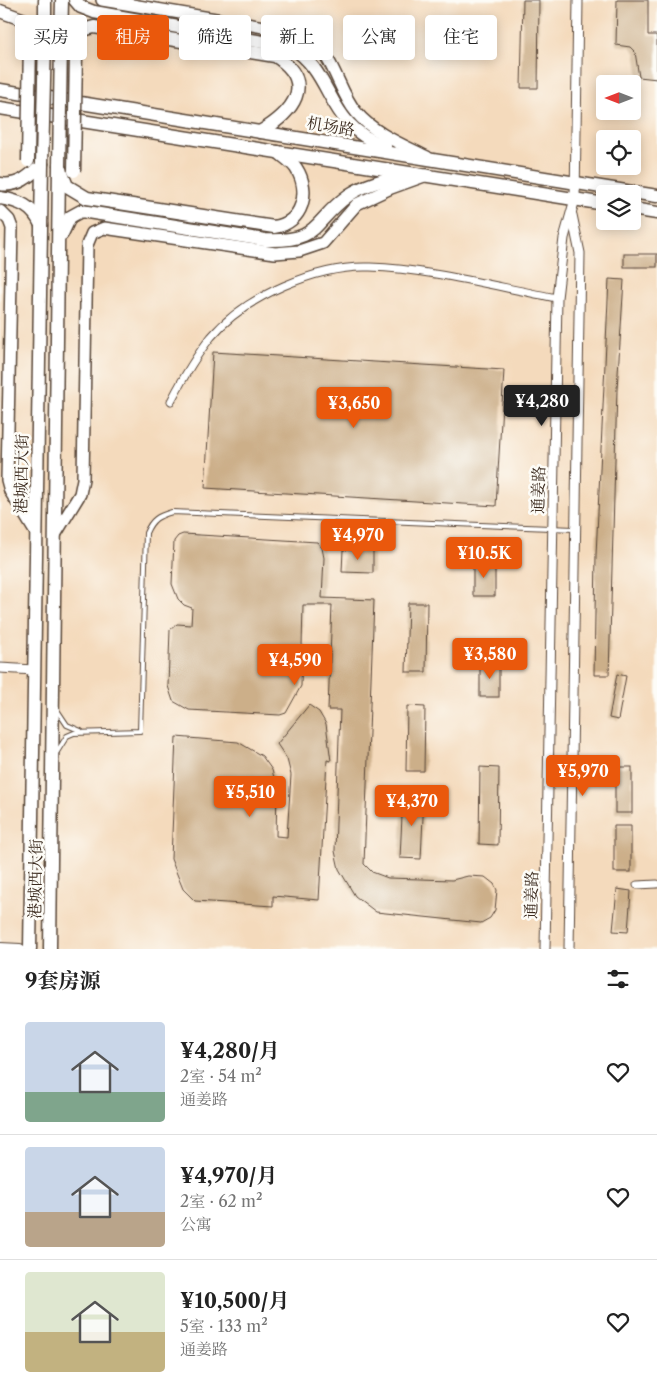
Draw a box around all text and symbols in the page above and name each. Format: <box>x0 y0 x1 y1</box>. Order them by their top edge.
chip: 买房 <box>15 15 87 60</box>
chip: 租房 <box>97 15 169 60</box>
chip: 筛选 <box>179 15 251 60</box>
chip: 新上 <box>261 15 333 60</box>
chip: 公寓 <box>343 15 415 60</box>
chip: 住宅 <box>425 15 497 60</box>
north arrow <box>596 75 641 120</box>
map controls <box>596 75 641 230</box>
street label: 机场路 <box>306 112 356 140</box>
button: locate <box>596 130 641 175</box>
button: layers <box>596 185 641 230</box>
pin: ¥4,280 <box>501 384 583 427</box>
pin: ¥3,650 <box>313 386 395 429</box>
text: ¥4,280 <box>515 391 569 411</box>
text: ¥3,650 <box>328 393 380 413</box>
street label: 港城西大街 <box>10 434 32 514</box>
street label: 通姜路 <box>528 466 548 514</box>
pin: ¥4,970 <box>317 518 399 561</box>
text: ¥4,970 <box>332 525 384 545</box>
pin: ¥10.5K <box>443 536 525 579</box>
text: ¥10.5K <box>457 543 511 563</box>
pin: ¥3,580 <box>449 638 531 680</box>
pin: ¥4,590 <box>254 644 336 686</box>
text: ¥3,580 <box>463 644 517 664</box>
text: ¥4,590 <box>268 650 322 670</box>
pin: ¥5,970 <box>542 754 624 797</box>
text: ¥5,970 <box>557 761 609 781</box>
pin: ¥5,510 <box>209 776 291 818</box>
text: ¥5,510 <box>225 782 275 802</box>
pin: ¥4,370 <box>371 784 453 827</box>
text: ¥4,370 <box>386 791 438 811</box>
street label: 港城西大街 <box>24 839 46 919</box>
street label: 通姜路 <box>521 871 541 919</box>
icon: filters <box>604 965 632 993</box>
text: 9套房源 <box>25 968 101 993</box>
text: ¥4,280/月 <box>180 1038 280 1063</box>
icon: home <box>65 1042 125 1102</box>
icon: heart <box>604 1058 632 1086</box>
text: 2室 · 54 m² <box>180 1066 262 1086</box>
text: 通姜路 <box>180 1089 228 1109</box>
text: ¥4,970/月 <box>180 1163 277 1188</box>
icon: home <box>65 1167 125 1227</box>
icon: heart <box>604 1183 632 1211</box>
text: 2室 · 62 m² <box>180 1191 263 1211</box>
text: 公寓 <box>180 1214 212 1234</box>
text: ¥10,500/月 <box>180 1288 289 1313</box>
icon: home <box>65 1292 125 1352</box>
icon: heart <box>604 1308 632 1336</box>
text: 5室 · 133 m² <box>180 1316 268 1336</box>
text: 通姜路 <box>180 1339 228 1359</box>

